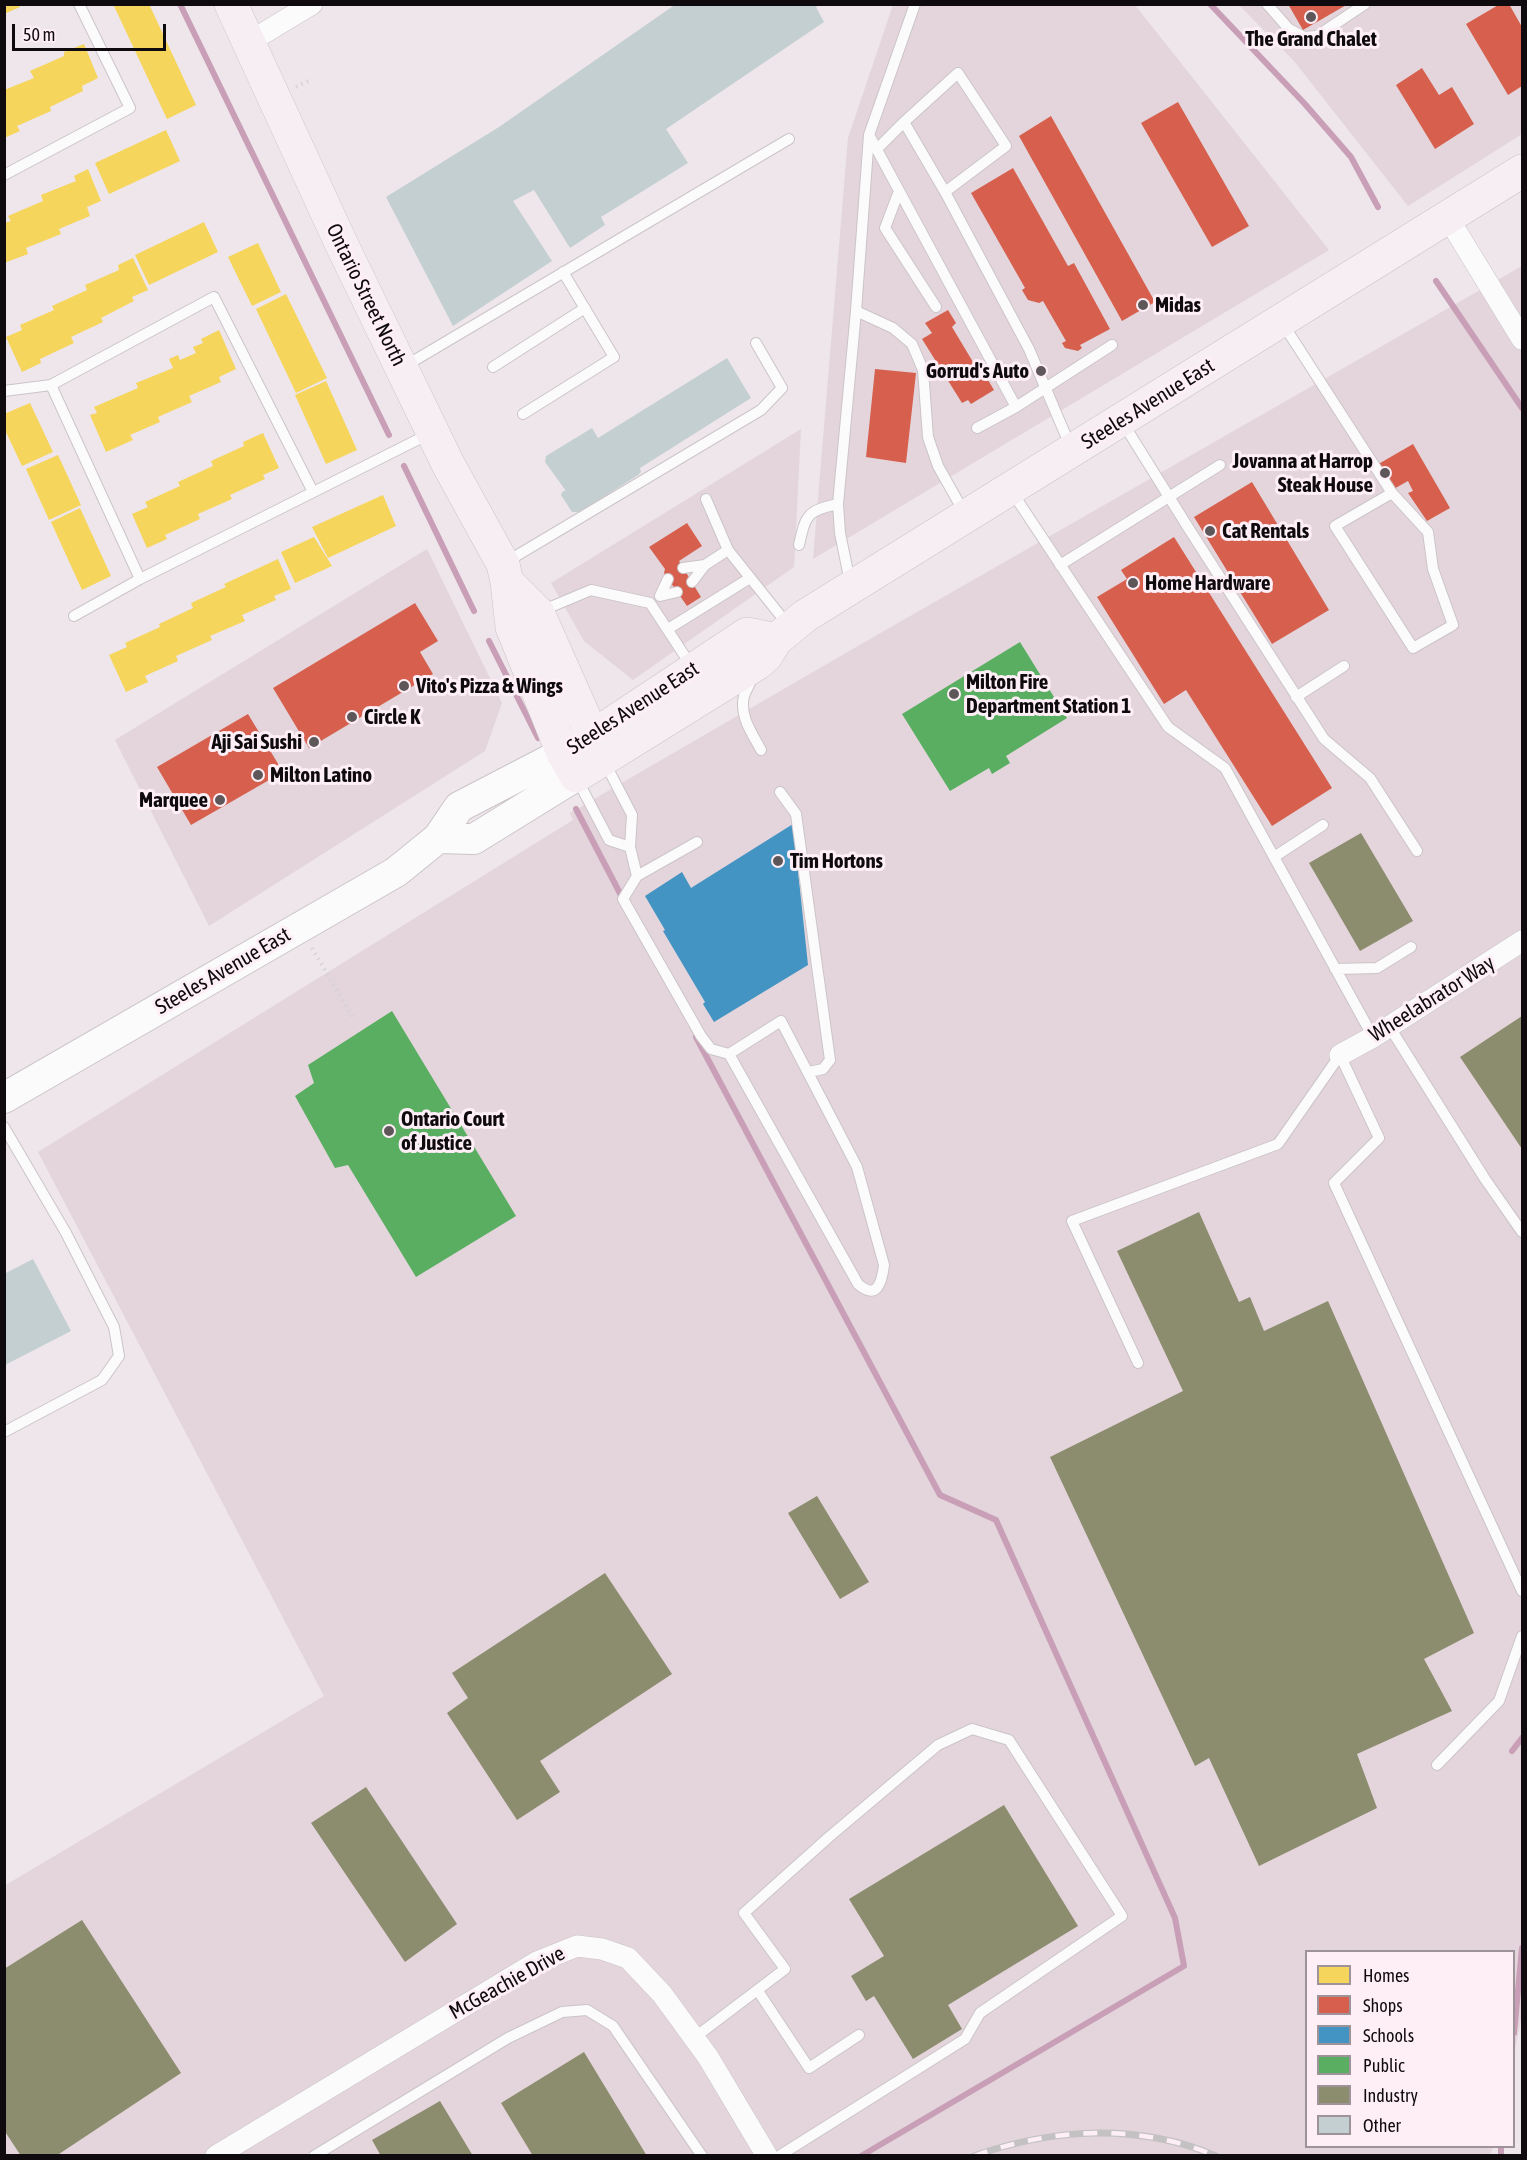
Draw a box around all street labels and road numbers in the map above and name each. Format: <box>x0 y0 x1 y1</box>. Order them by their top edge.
street label: Ontario Street North <box>321 220 411 370</box>
street label: Steeles Avenue East <box>1077 353 1219 455</box>
street label: Steeles Avenue East <box>562 656 704 760</box>
street label: Steeles Avenue East <box>151 922 295 1020</box>
street label: Wheelabrator Way <box>1365 950 1499 1048</box>
street label: McGeachie Drive <box>445 1941 569 2025</box>

